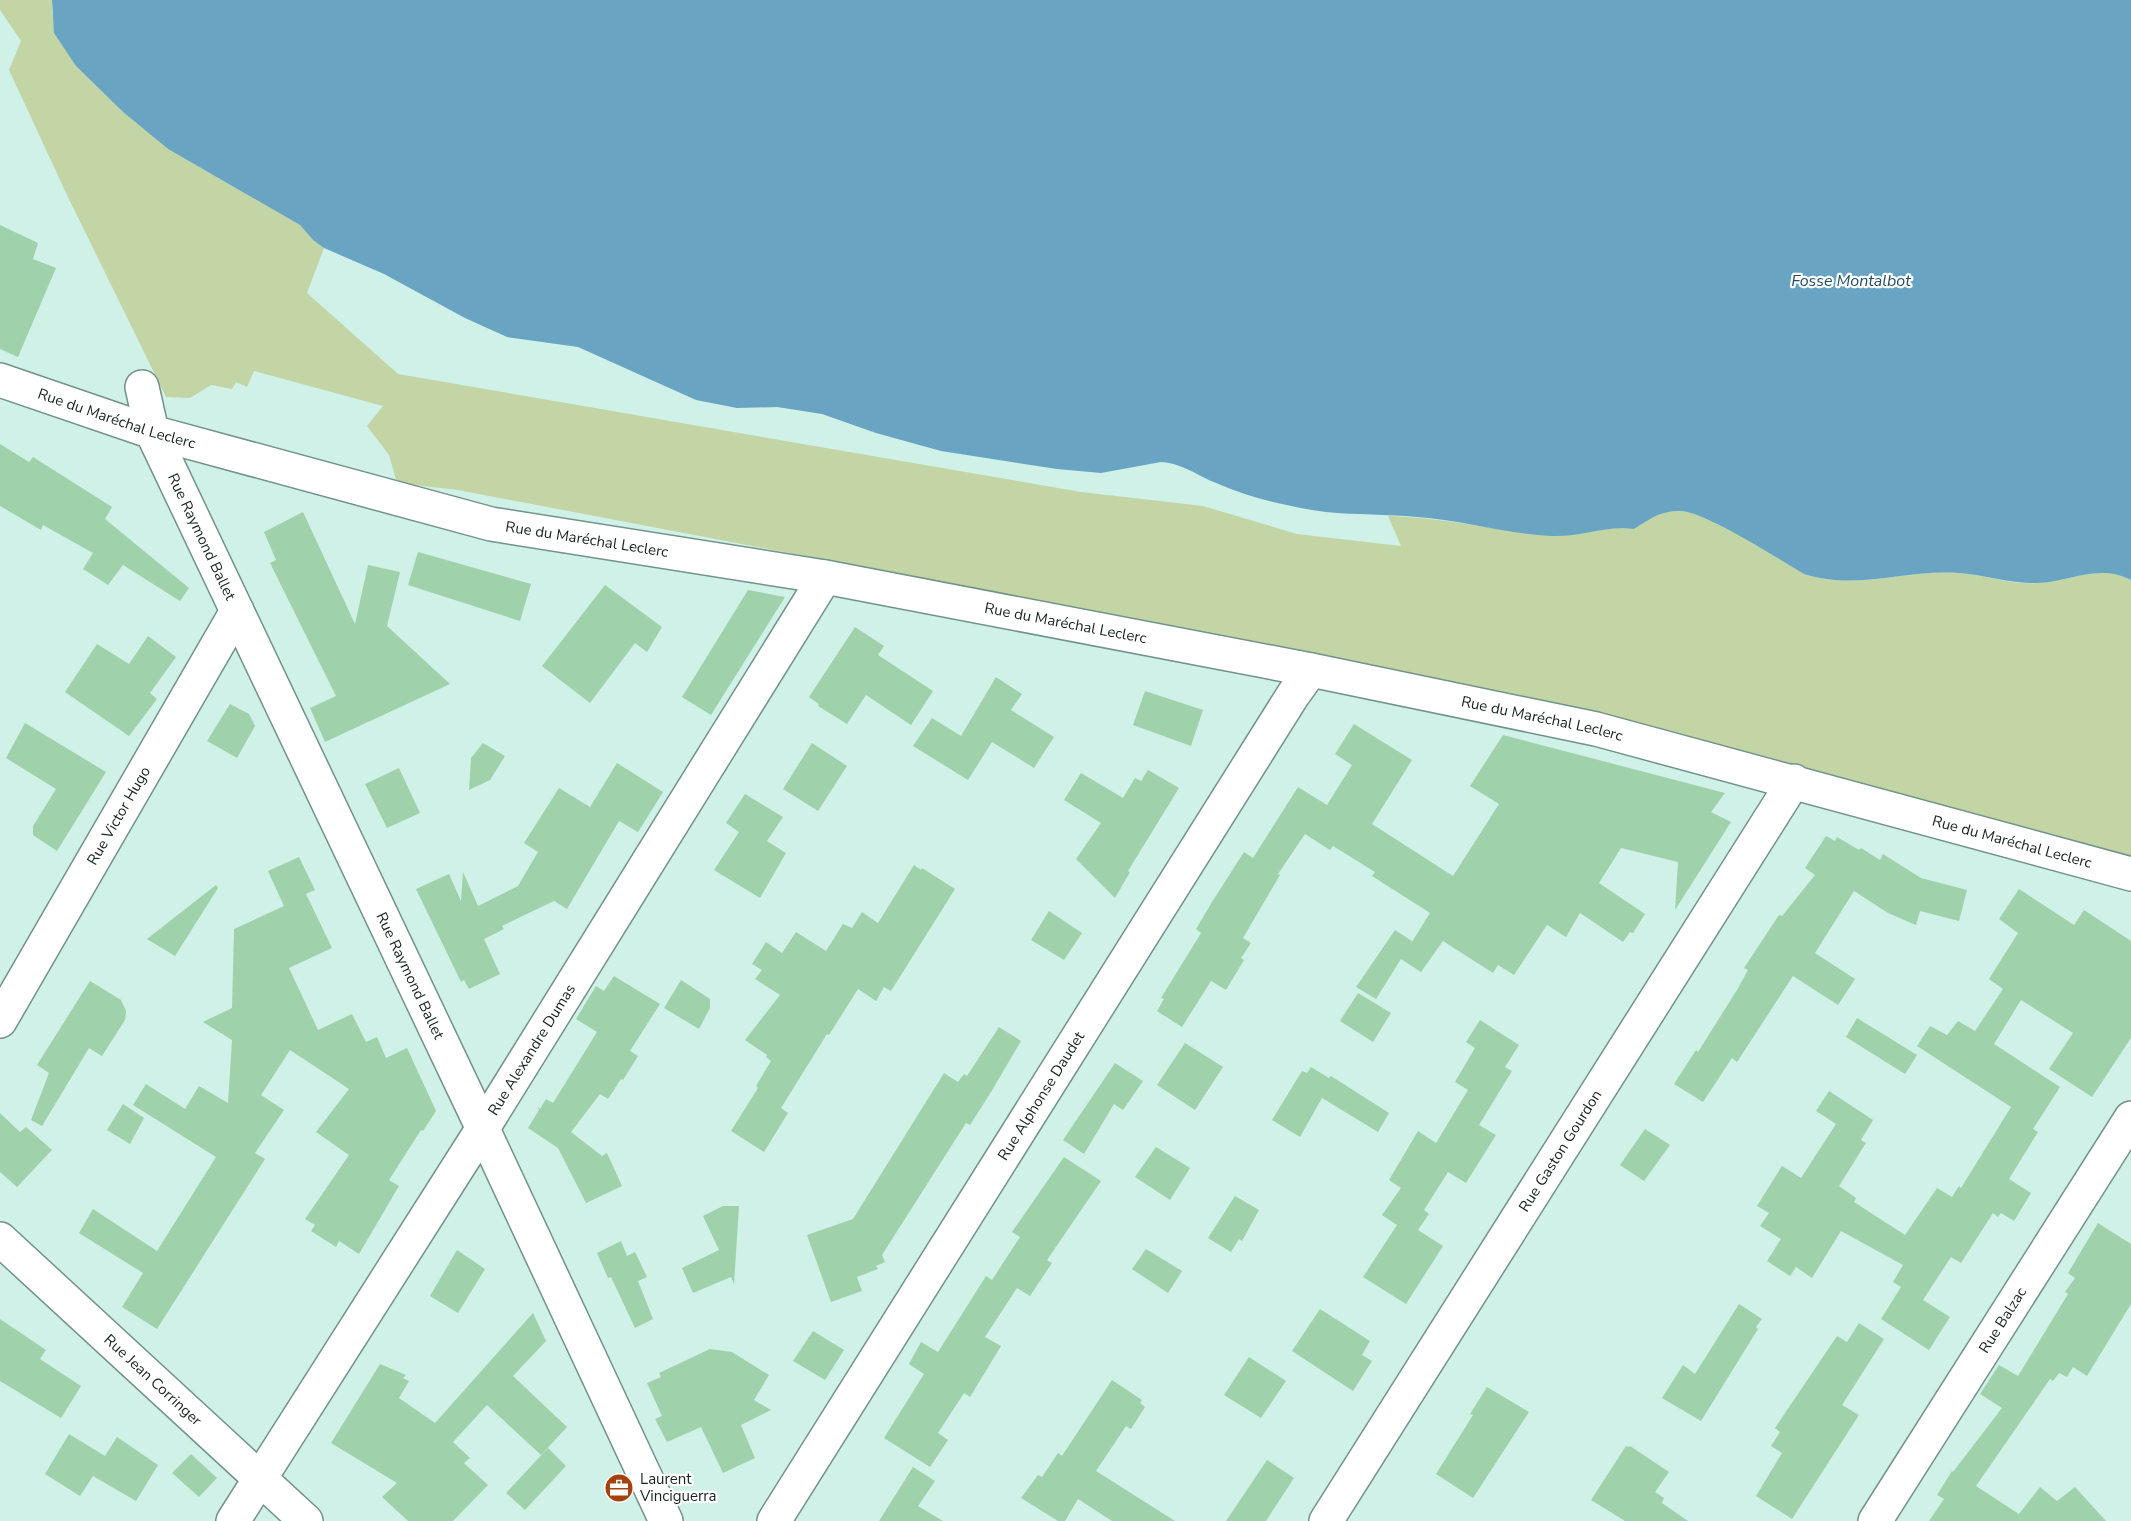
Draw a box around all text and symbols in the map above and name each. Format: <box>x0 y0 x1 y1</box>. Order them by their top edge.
water label: Fosse Montalbot <box>1791 270 1911 292</box>
street label: Rue du Maréchal Leclerc <box>35 384 198 453</box>
street label: Rue Raymond Ballet <box>163 470 241 604</box>
street label: Rue du Maréchal Leclerc <box>504 516 670 562</box>
street label: Rue du Maréchal Leclerc <box>983 598 1148 648</box>
street label: Rue du Maréchal Leclerc <box>1459 691 1625 746</box>
street label: Rue Victor Hugo <box>82 763 155 869</box>
street label: Rue du Maréchal Leclerc <box>1930 811 2094 873</box>
street label: Rue Raymond Ballet <box>372 909 449 1043</box>
street label: Rue Alexandre Dumas <box>483 980 580 1119</box>
street label: Rue Alphonse Daudet <box>993 1027 1089 1164</box>
street label: Rue Gaston Gourdon <box>1514 1086 1606 1216</box>
street label: Rue Balzac <box>1974 1283 2031 1357</box>
street label: Rue Jean Corringer <box>100 1330 207 1431</box>
place label: Laurent Vinciguerra <box>639 1469 717 1506</box>
office icon: Laurent Vinciguerra <box>603 1472 635 1504</box>

